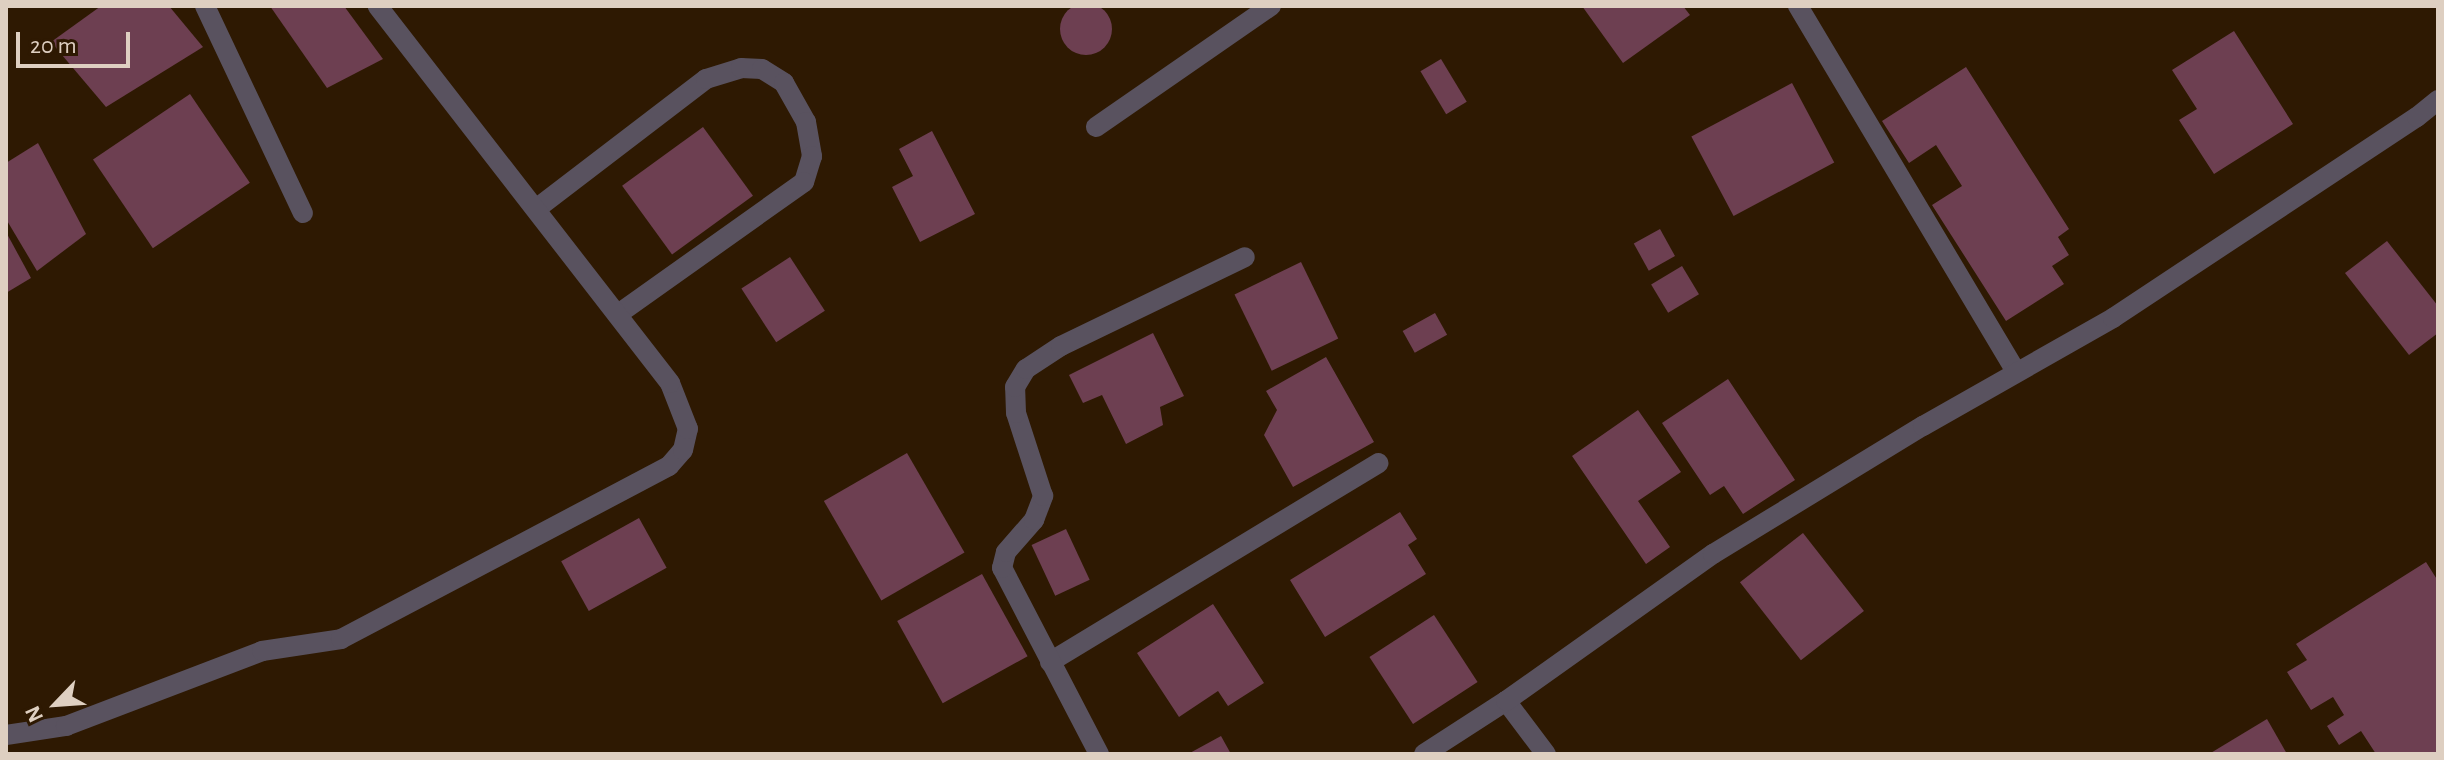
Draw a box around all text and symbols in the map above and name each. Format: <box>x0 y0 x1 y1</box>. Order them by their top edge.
scale bar <box>20 16 134 66</box>
text: 20 m <box>30 34 77 58</box>
north arrow <box>16 664 96 744</box>
text: N <box>21 703 47 726</box>

